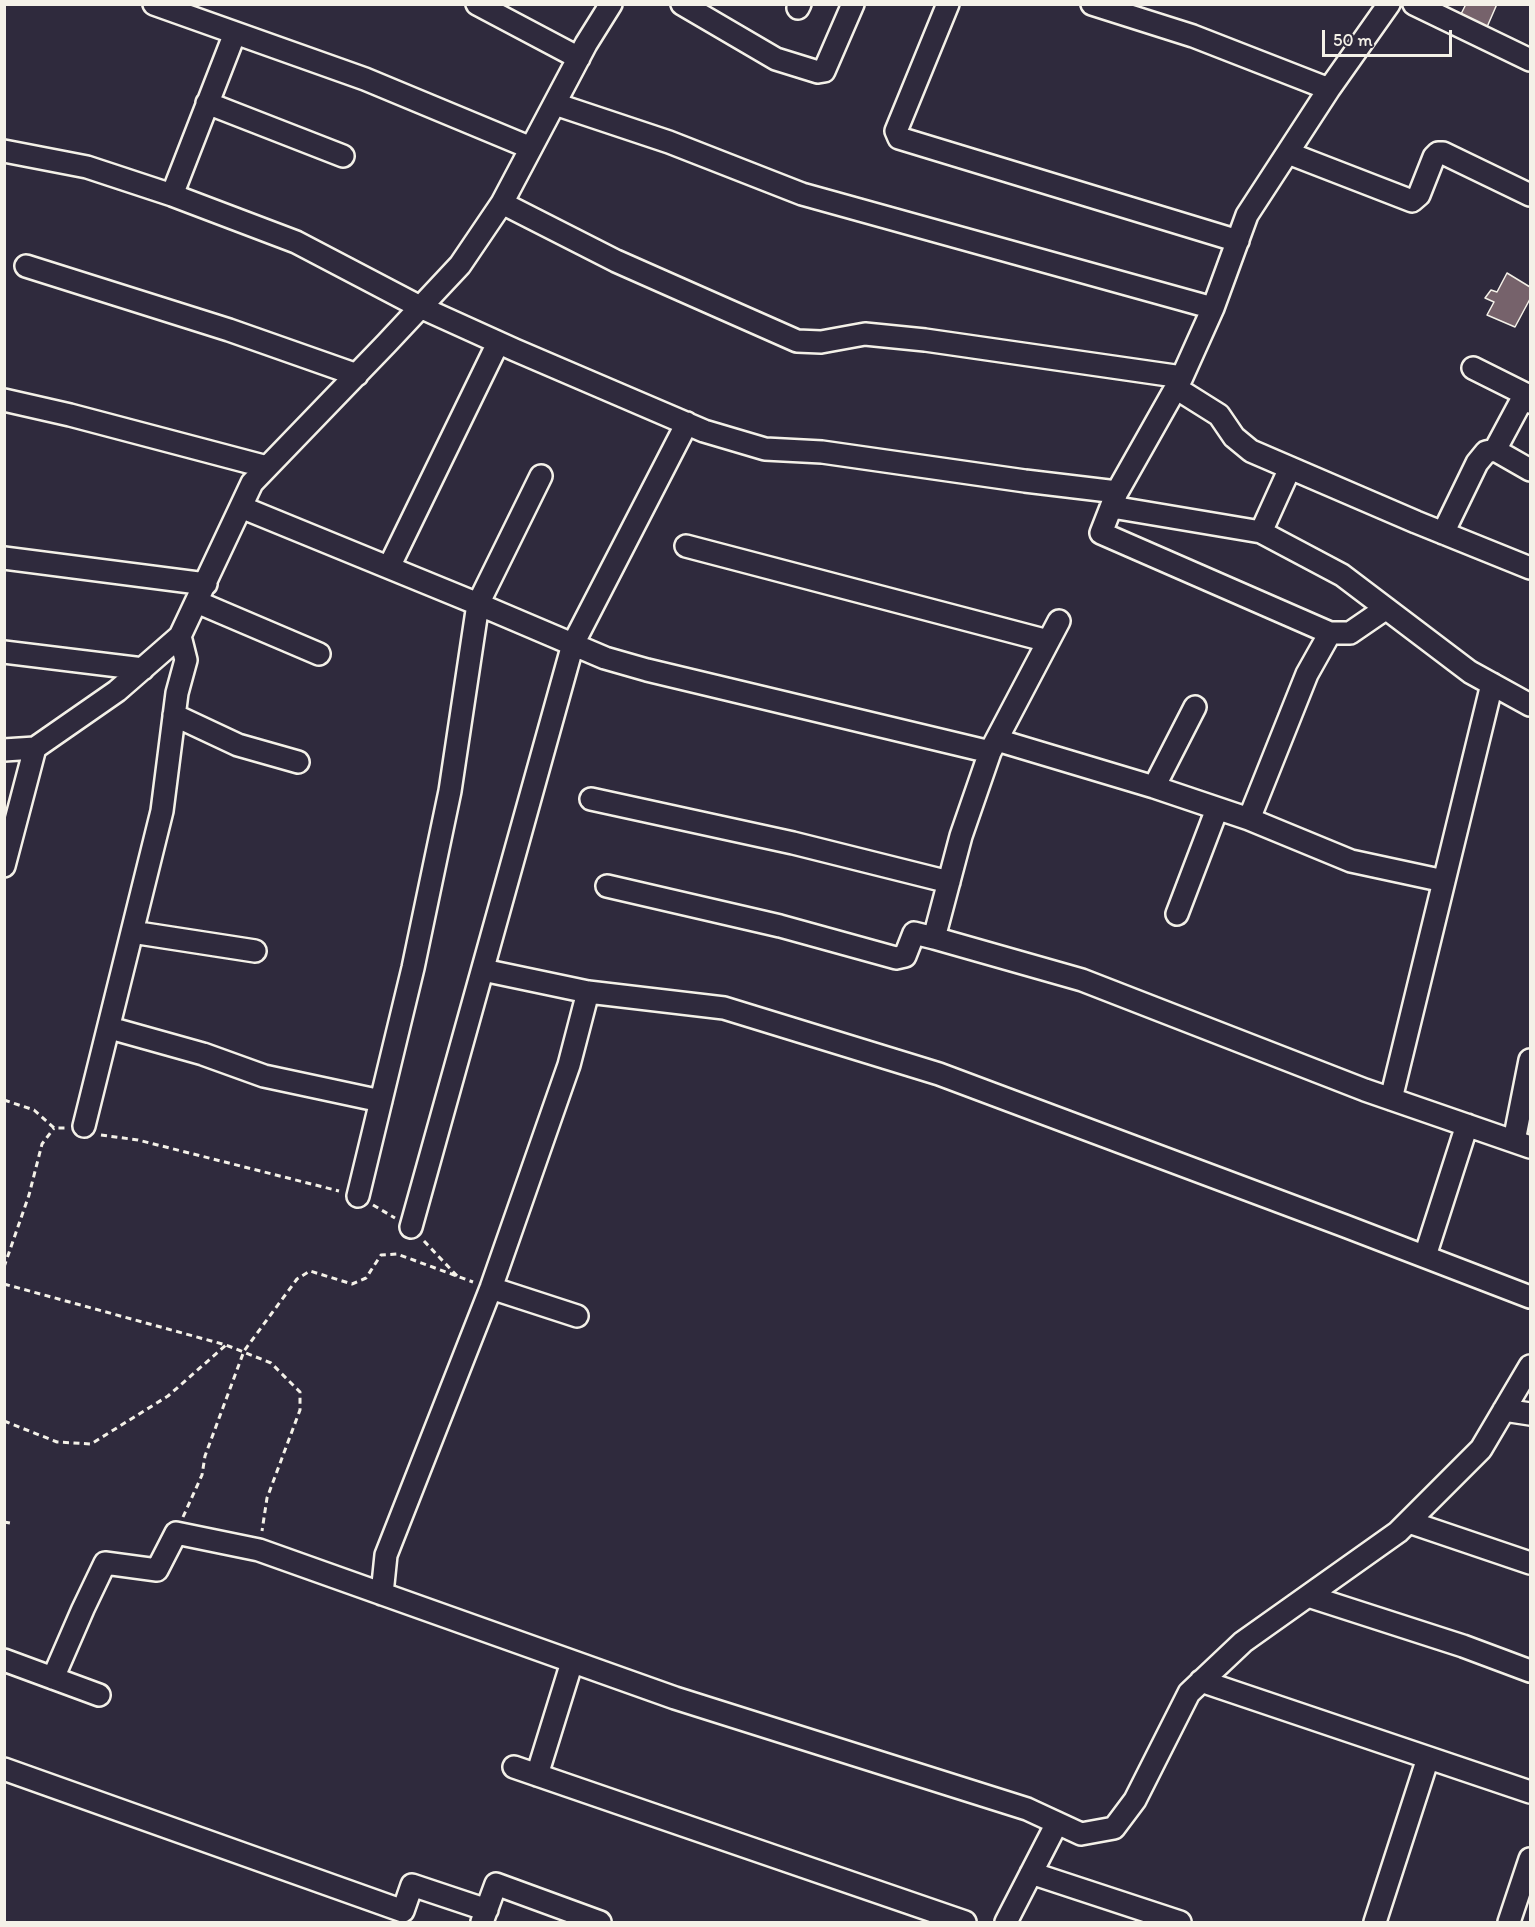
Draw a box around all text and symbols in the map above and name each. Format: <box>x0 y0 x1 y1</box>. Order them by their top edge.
scale bar <box>1325 18 1456 56</box>
text: 50 m <box>1333 29 1373 51</box>

